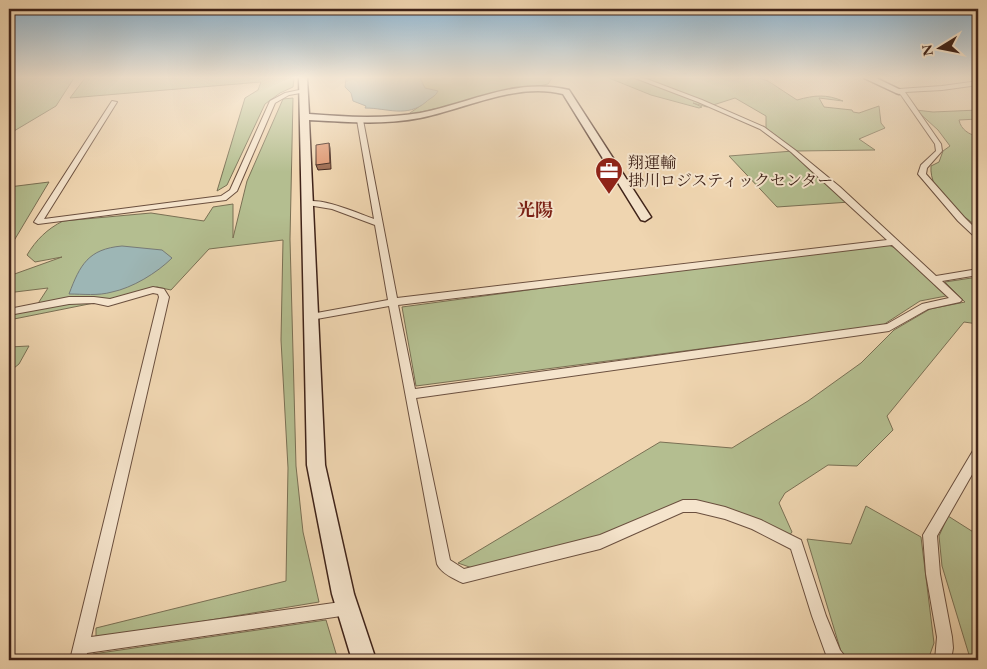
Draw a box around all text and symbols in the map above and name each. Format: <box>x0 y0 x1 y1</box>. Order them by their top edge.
north arrow <box>914 22 964 72</box>
text: N <box>917 42 937 57</box>
place label: 翔運輸 掛川ロジスティックセンター <box>628 152 833 191</box>
office icon: 翔運輸 掛川ロジスティックセンター <box>594 156 624 195</box>
district label: 光陽 <box>517 198 553 221</box>

